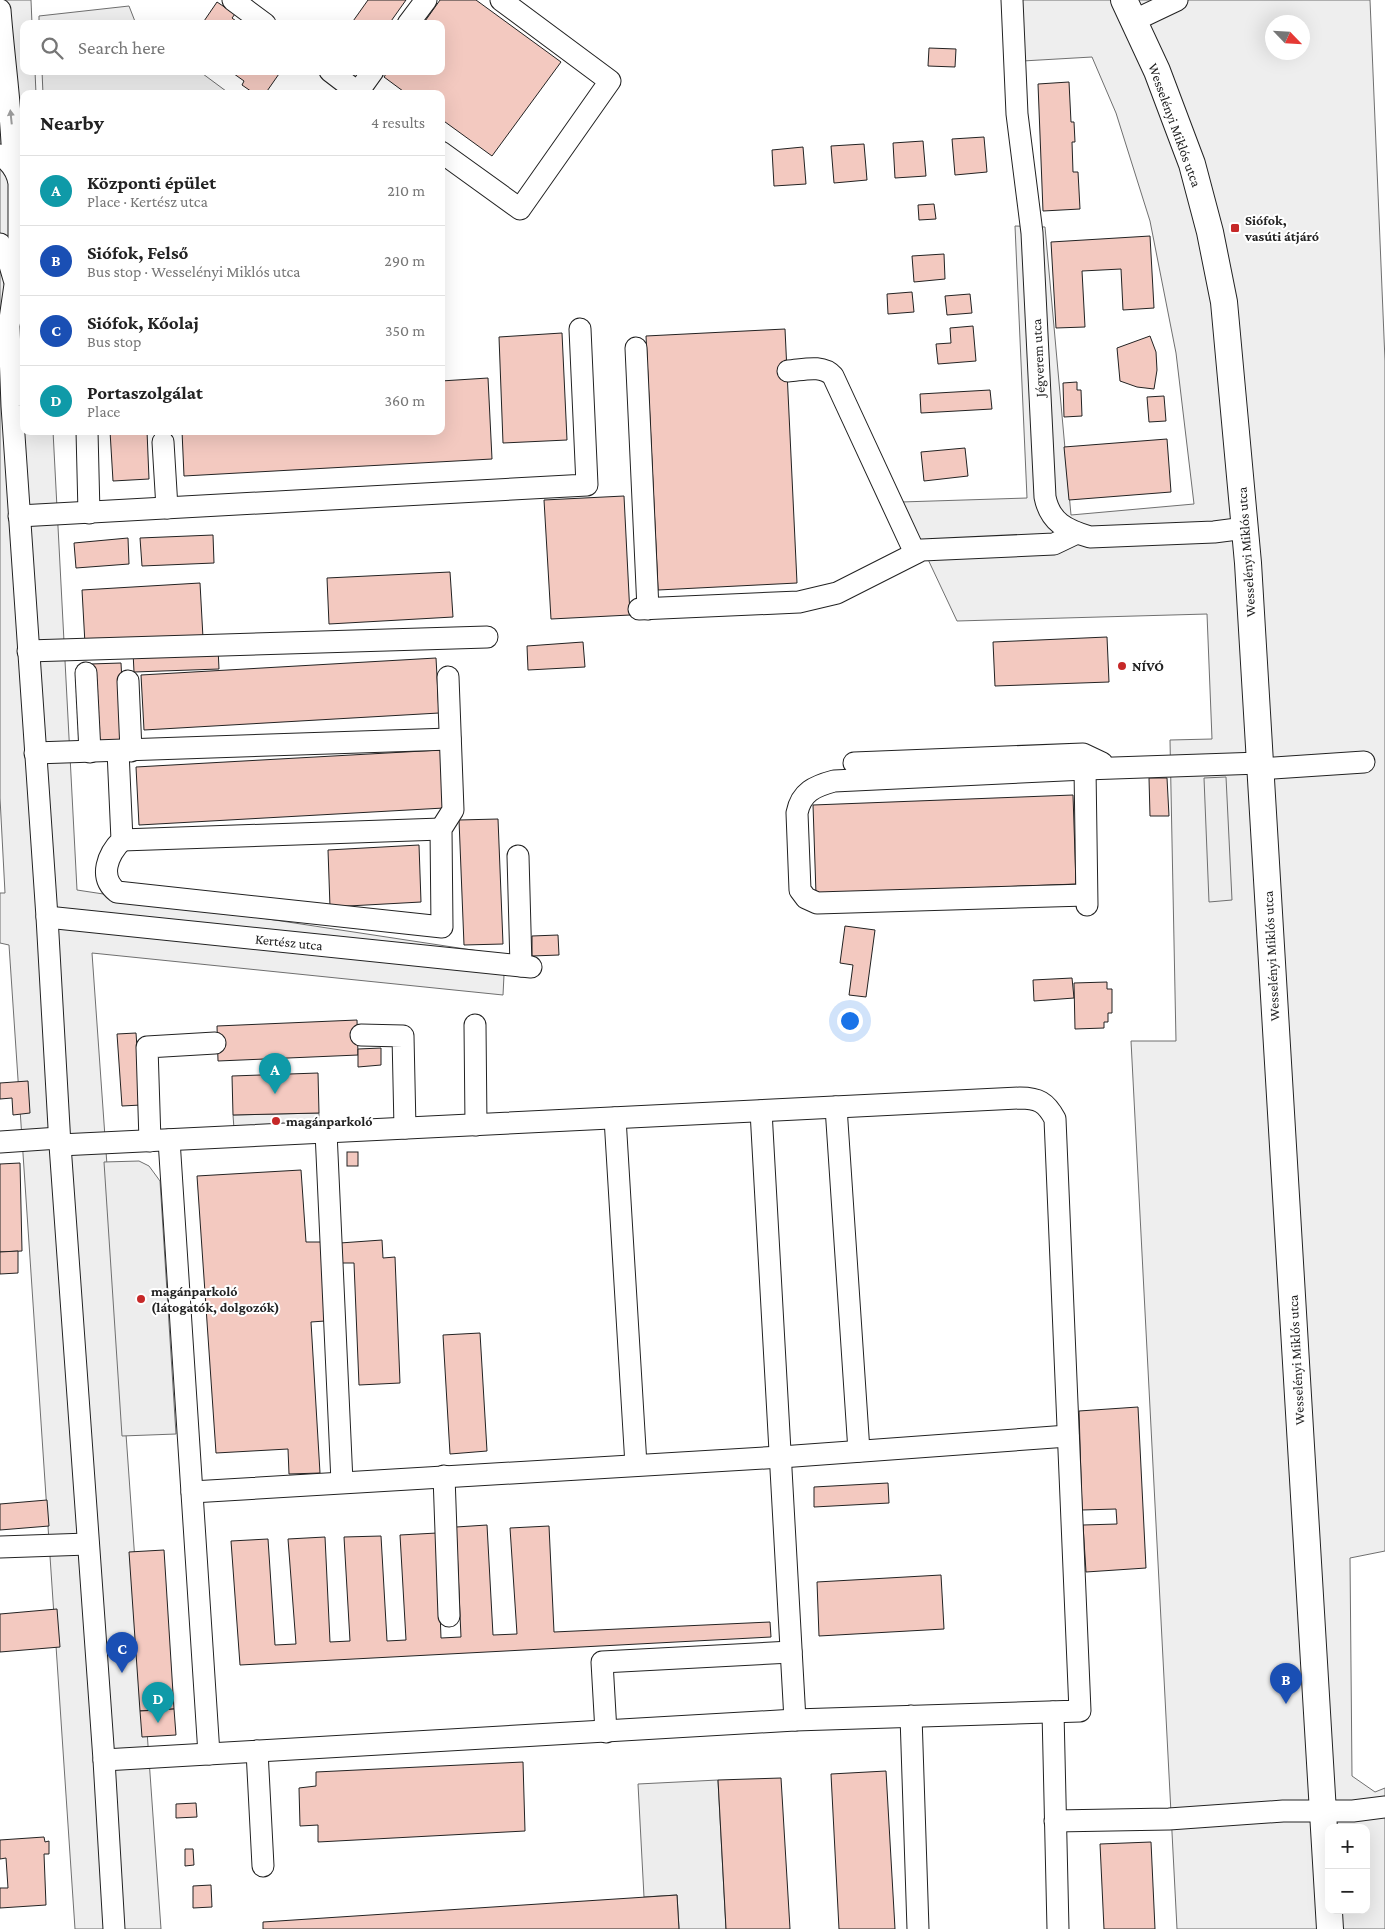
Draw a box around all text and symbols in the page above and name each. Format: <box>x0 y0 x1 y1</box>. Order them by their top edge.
north arrow <box>1265 15 1310 60</box>
search box <box>20 20 445 75</box>
icon: search <box>38 34 66 62</box>
text: Search here <box>78 37 165 58</box>
street label: Wesselényi Miklós utca <box>1145 61 1205 190</box>
one-way arrow <box>7 109 15 125</box>
text: Nearby <box>40 111 104 135</box>
text: 4 results <box>371 114 425 131</box>
text: Központi épület <box>87 172 216 193</box>
text: A <box>51 182 61 199</box>
text: 210 m <box>387 182 425 199</box>
text: Place · Kertész utca <box>87 193 208 210</box>
place label: Siófok, vasúti átjáró <box>1244 212 1319 245</box>
marker: Siófok, vasúti átjáró <box>1229 222 1241 234</box>
text: Siófok, Felső <box>87 242 189 263</box>
text: B <box>51 252 61 269</box>
text: 290 m <box>384 252 425 269</box>
text: Bus stop · Wesselényi Miklós utca <box>87 263 300 280</box>
text: Siófok, Kőolaj <box>87 312 199 333</box>
street label: Jégverem utca <box>1028 318 1048 400</box>
text: C <box>51 322 61 339</box>
text: 350 m <box>385 322 425 339</box>
text: Bus stop <box>87 333 141 350</box>
text: Portaszolgálat <box>87 382 203 403</box>
text: D <box>50 392 62 409</box>
text: 360 m <box>384 392 425 409</box>
text: Place <box>87 403 120 420</box>
street label: Wesselényi Miklós utca <box>1233 486 1259 618</box>
place label: NÍVÓ <box>1132 658 1164 674</box>
marker: NÍVÓ <box>1116 660 1128 672</box>
street label: Wesselényi Miklós utca <box>1260 890 1282 1022</box>
street label: Kertész utca <box>254 930 324 954</box>
your location <box>837 1008 863 1034</box>
pin: A <box>259 1053 291 1094</box>
place label: magánparkoló <box>286 1113 373 1129</box>
marker: magánparkoló <box>270 1115 282 1127</box>
place label: magánparkoló (látogatók, dolgozók) <box>151 1283 280 1316</box>
marker: magánparkoló (látogatók, dolgozók) <box>135 1293 147 1305</box>
street label: Wesselényi Miklós utca <box>1285 1294 1307 1426</box>
pin: C <box>106 1632 138 1673</box>
pin: B <box>1270 1663 1302 1704</box>
pin: D <box>142 1682 174 1723</box>
map controls <box>1325 1824 1370 1914</box>
button: + <box>1325 1824 1370 1869</box>
button: − <box>1325 1869 1370 1914</box>

